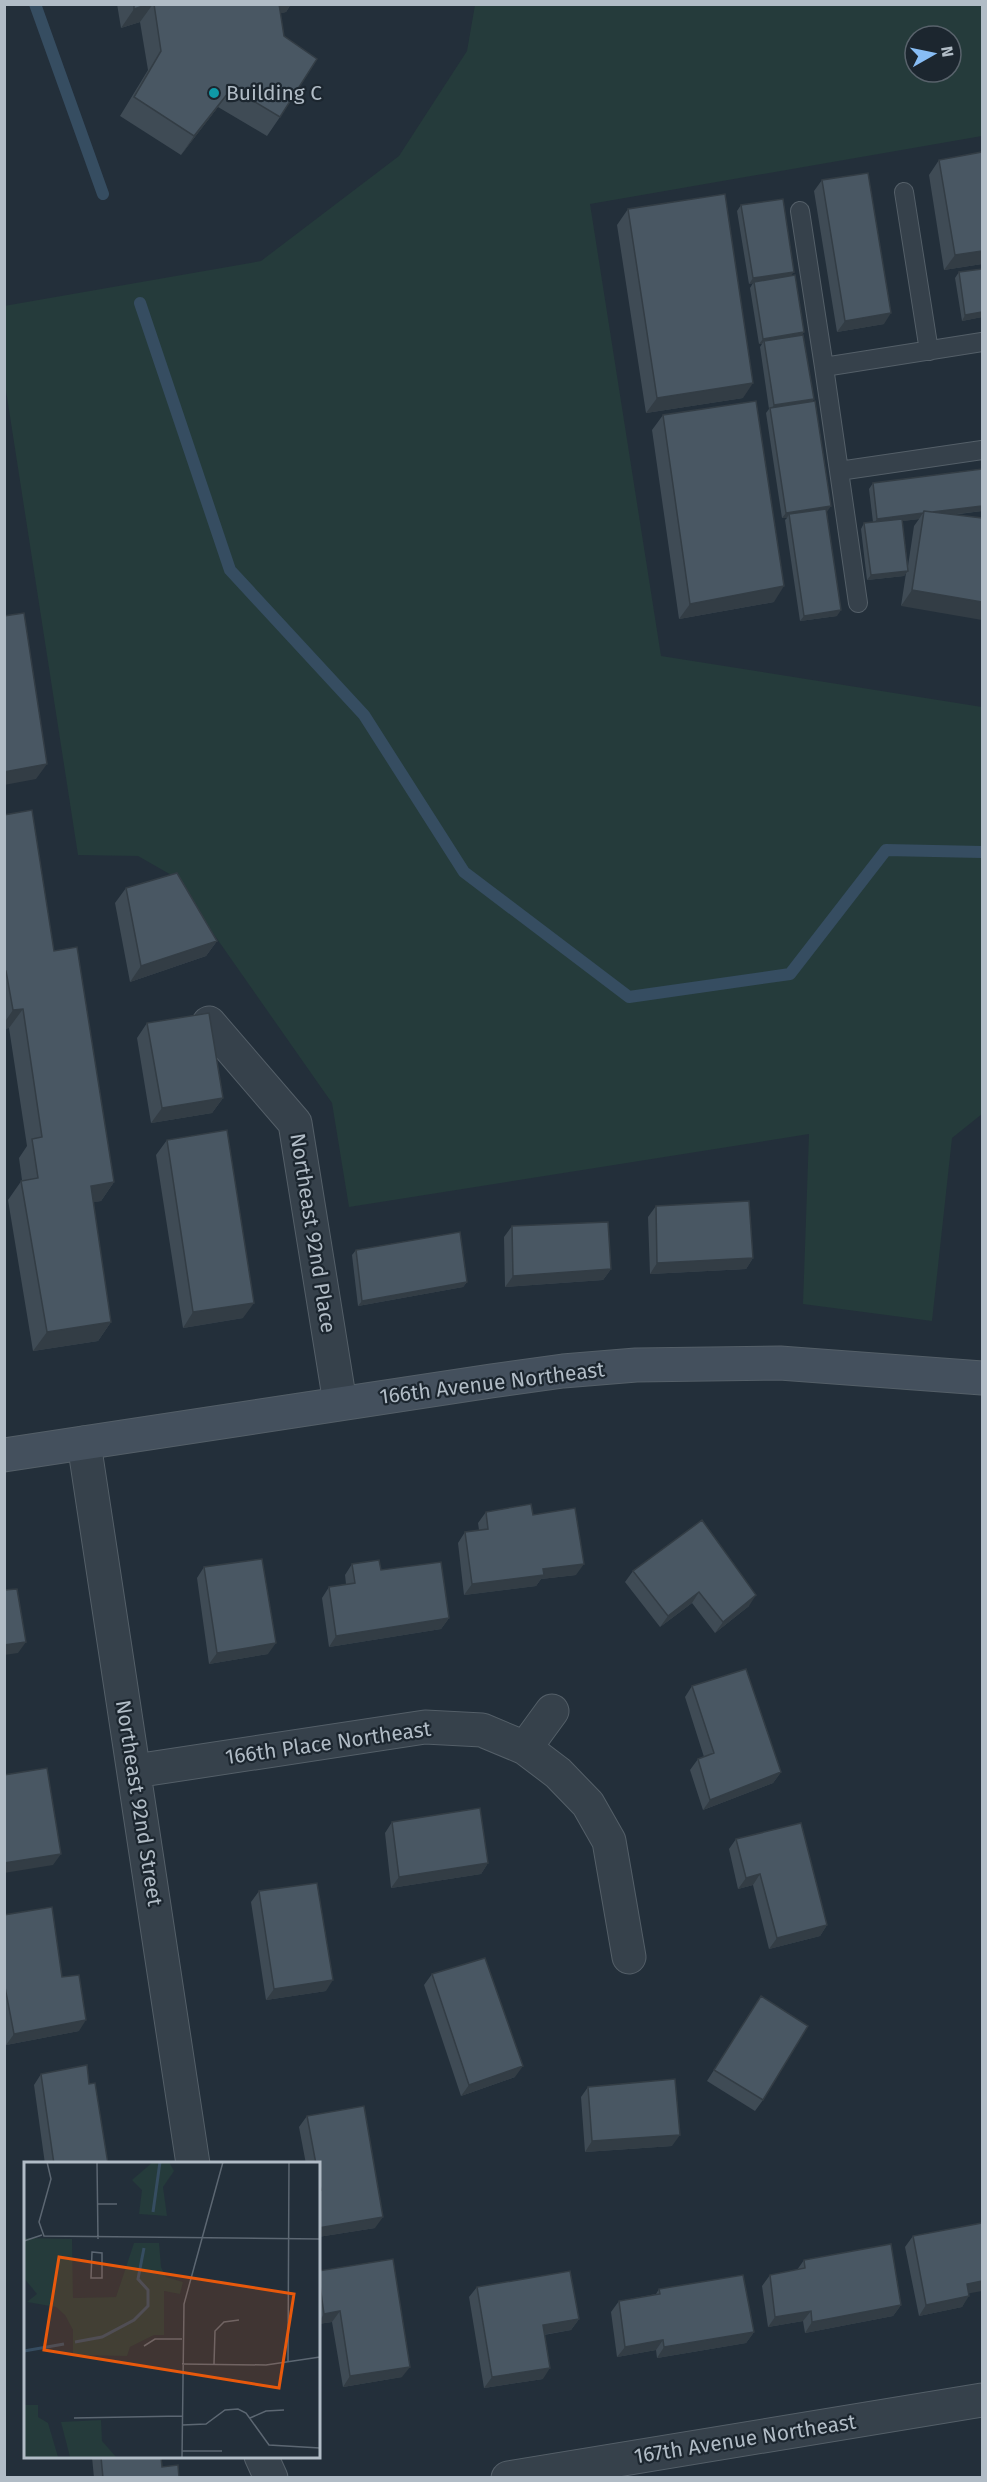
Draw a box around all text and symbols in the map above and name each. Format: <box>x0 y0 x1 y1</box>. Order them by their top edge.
north arrow <box>903 24 963 84</box>
text: N <box>937 45 958 58</box>
place label: Building C <box>226 80 322 106</box>
marker: Building C <box>207 86 221 100</box>
street label: Northeast 92nd Place <box>284 1131 342 1335</box>
street label: 166th Avenue Northeast <box>378 1356 606 1410</box>
street label: Northeast 92nd Street <box>110 1698 168 1908</box>
street label: 166th Place Northeast <box>223 1716 433 1770</box>
inset map <box>24 2162 320 2458</box>
street label: 167th Avenue Northeast <box>632 2409 858 2469</box>

